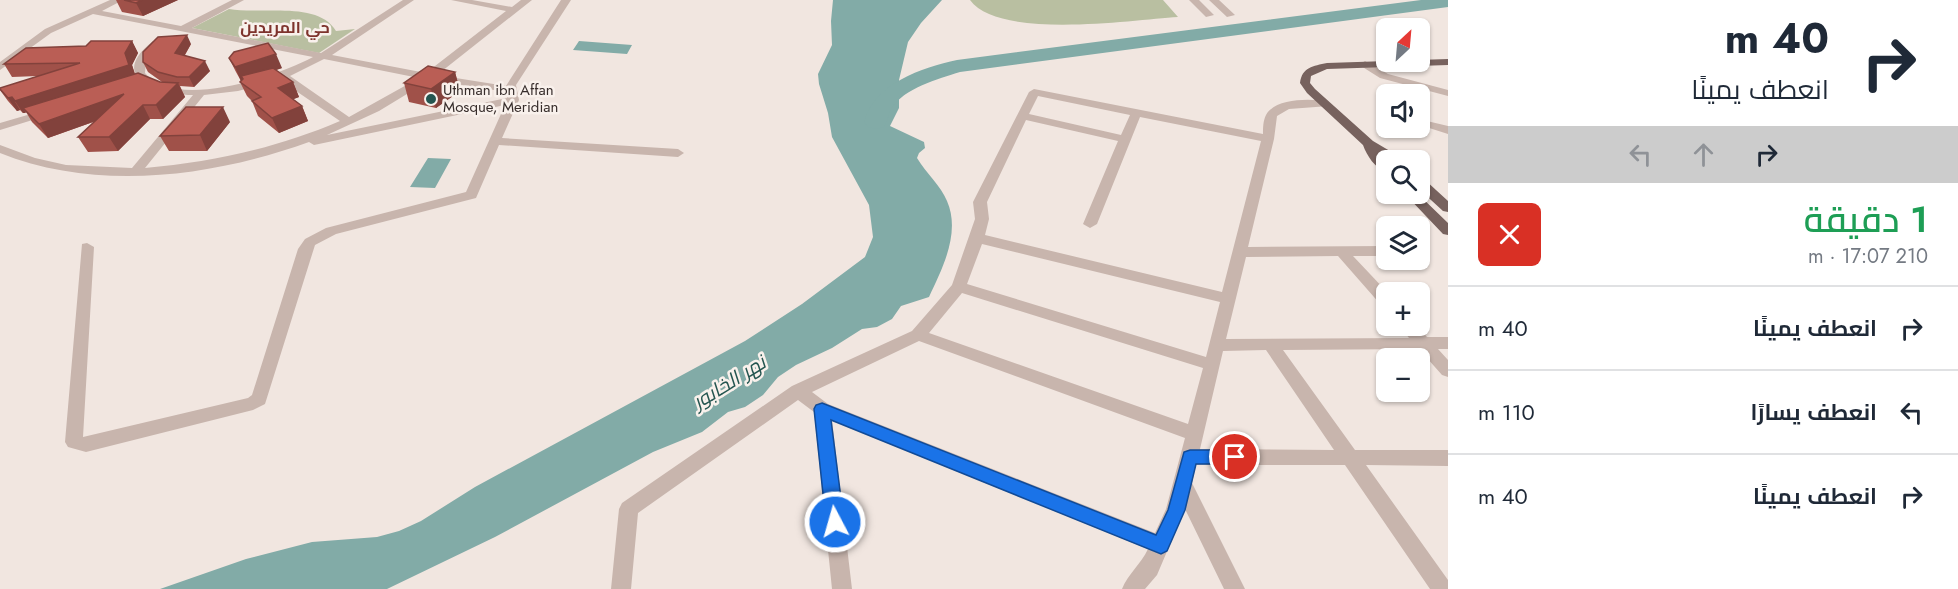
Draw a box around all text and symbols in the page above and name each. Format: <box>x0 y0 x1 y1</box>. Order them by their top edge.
text: 40 m <box>1725 8 1829 69</box>
district label: حي المريدين <box>240 16 330 40</box>
north arrow <box>1376 18 1430 72</box>
map controls <box>1376 18 1430 402</box>
icon: right <box>1850 24 1928 102</box>
text: انعطف يمينًا <box>1691 70 1829 109</box>
place label: Uthman ibn Affan Mosque, Meridian <box>443 79 558 118</box>
button: sound <box>1376 84 1430 138</box>
marker: Uthman ibn Affan Mosque, Meridian <box>424 92 438 106</box>
icon: left <box>1624 138 1657 171</box>
icon: ahead <box>1687 138 1720 171</box>
icon: right <box>1750 138 1783 171</box>
button: search <box>1376 150 1430 204</box>
text: 1 دقيقة <box>1804 193 1928 245</box>
button: close <box>1478 203 1541 266</box>
button: layers <box>1376 216 1430 270</box>
text: 210 m · 17:07 <box>1808 242 1928 271</box>
button: + <box>1376 282 1430 336</box>
text: 40 m <box>1478 312 1528 344</box>
text: انعطف يمينًا <box>1753 312 1877 344</box>
icon: right <box>1895 312 1928 345</box>
water label: نهر الخابور <box>684 347 774 418</box>
button: − <box>1376 348 1430 402</box>
text: 110 m <box>1478 396 1535 428</box>
text: انعطف يسارًا <box>1750 396 1877 428</box>
icon: left <box>1895 396 1928 429</box>
pin <box>1209 431 1260 482</box>
icon: arrive <box>1218 440 1251 473</box>
text: 40 m <box>1478 480 1528 512</box>
text: انعطف يمينًا <box>1753 480 1877 512</box>
icon: right <box>1895 480 1928 513</box>
position arrow <box>803 490 867 554</box>

